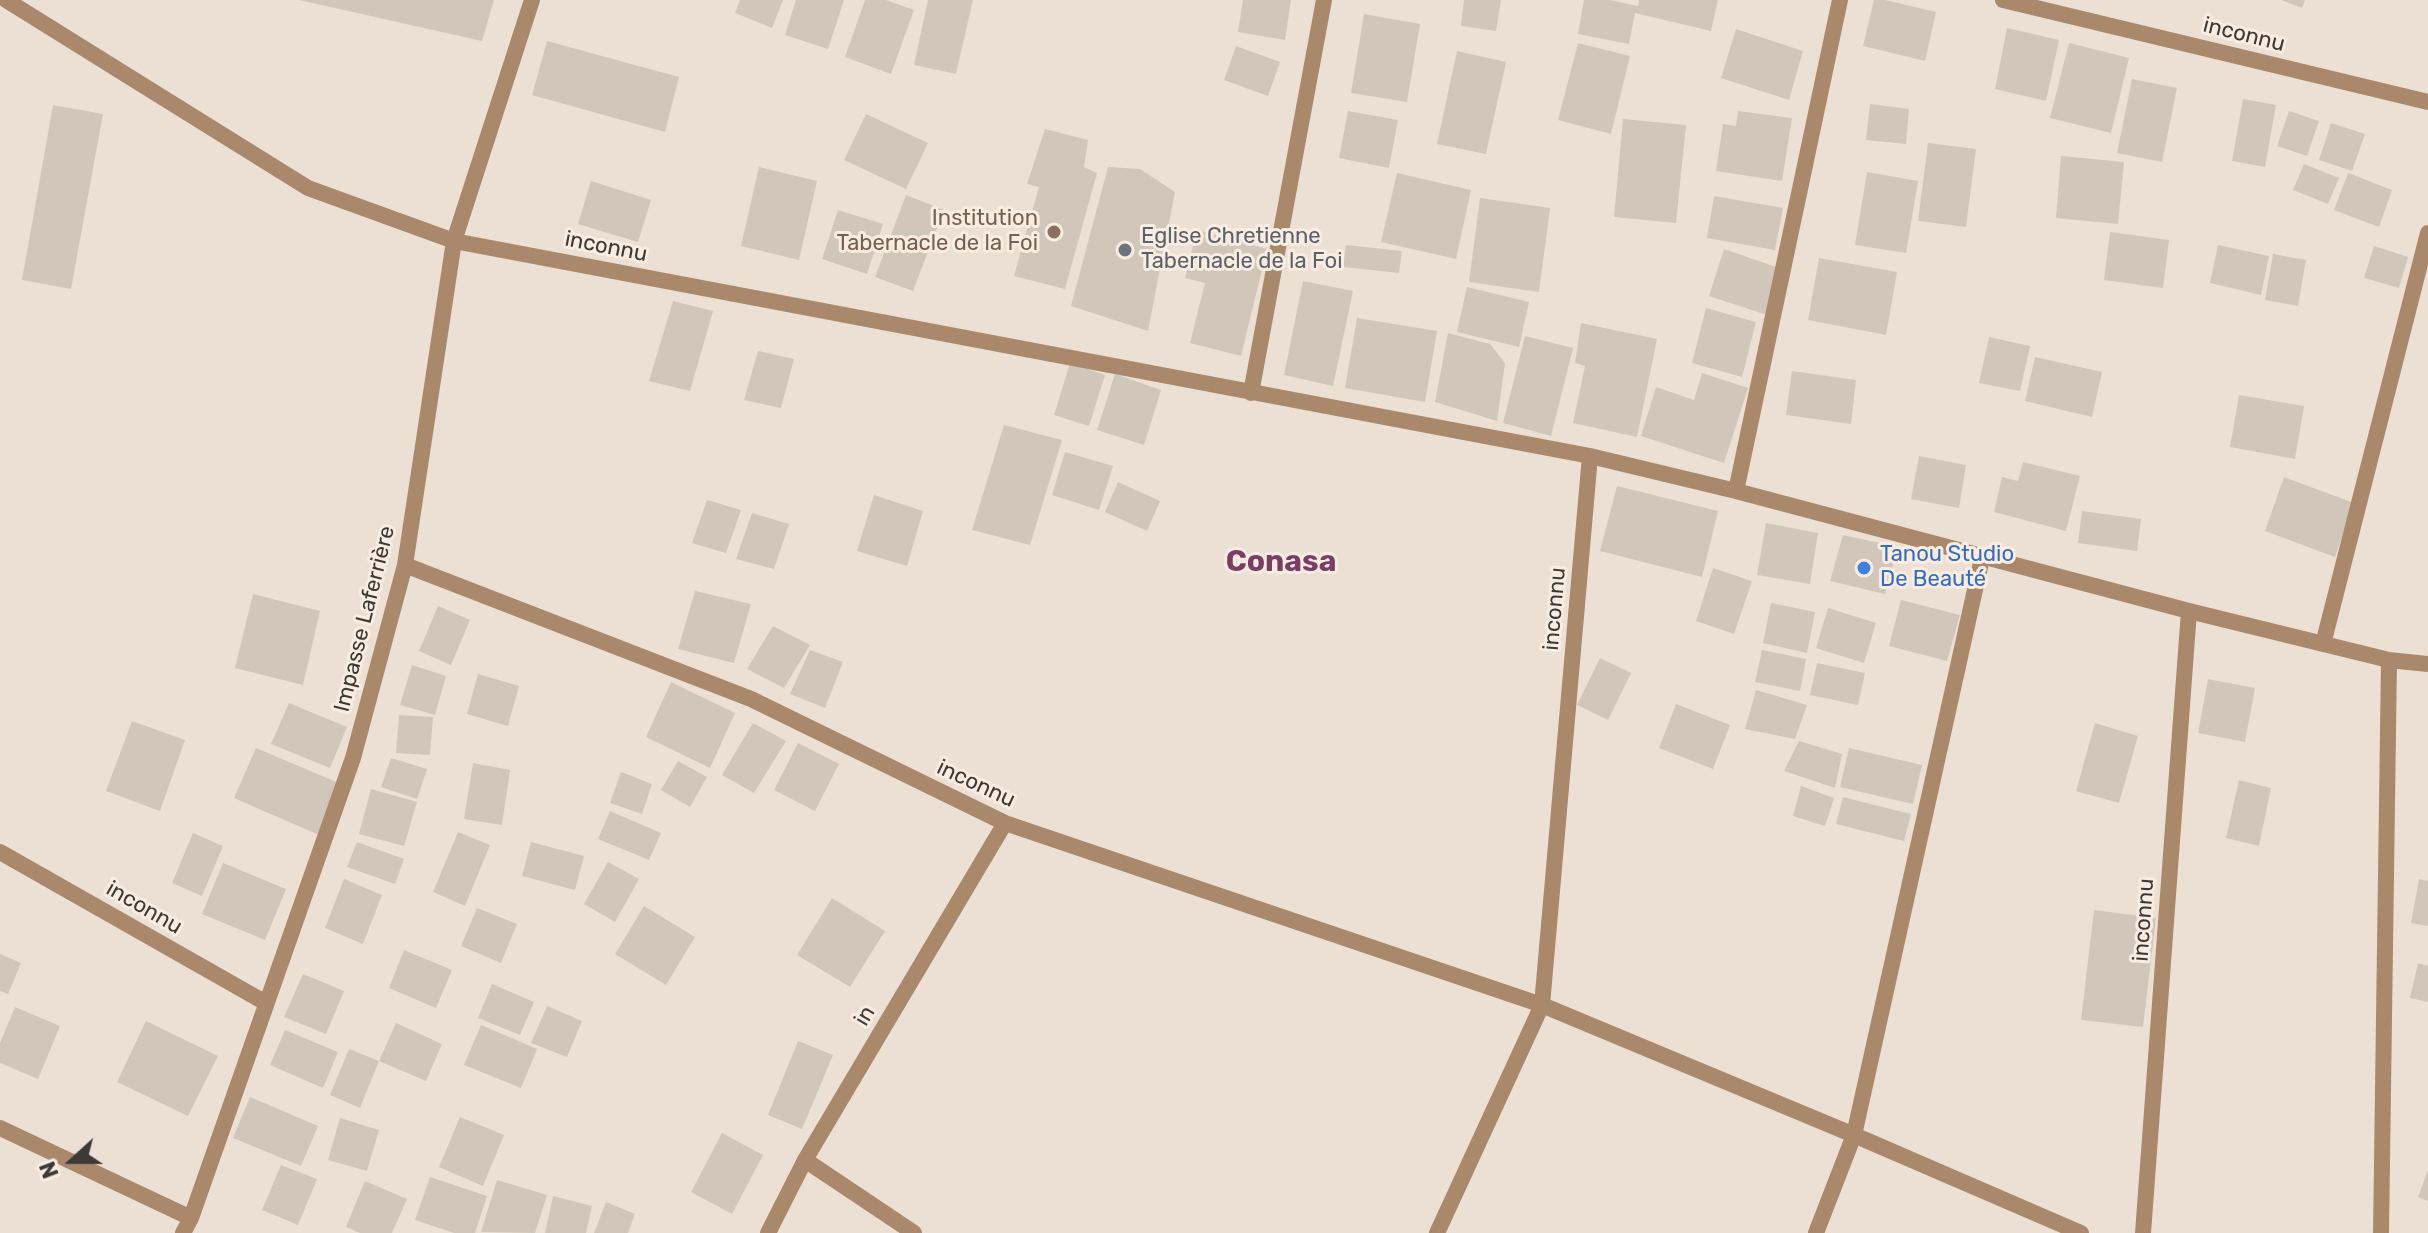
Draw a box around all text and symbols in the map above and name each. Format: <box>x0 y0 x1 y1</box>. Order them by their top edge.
street label: inconnu <box>2200 12 2288 58</box>
place label: Institution Tabernacle de la Foi <box>836 206 1038 258</box>
marker: Institution Tabernacle de la Foi <box>1045 223 1063 241</box>
place label: Eglise Chretienne Tabernacle de la Foi <box>1141 224 1343 276</box>
street label: inconnu <box>563 226 649 268</box>
marker: Eglise Chretienne Tabernacle de la Foi <box>1116 241 1134 259</box>
street label: Impasse Laferrière <box>329 523 401 715</box>
place label: Tanou Studio De Beauté <box>1880 542 2014 594</box>
district label: Conasa <box>1226 544 1336 580</box>
marker: Tanou Studio De Beauté <box>1855 559 1873 577</box>
street label: inconnu <box>1538 566 1572 652</box>
street label: inconnu <box>933 754 1019 814</box>
street label: inconnu <box>101 876 187 940</box>
street label: inconnu <box>2128 878 2160 962</box>
street label: in <box>849 1001 881 1031</box>
north arrow <box>32 1121 112 1201</box>
text: N <box>34 1158 65 1182</box>

